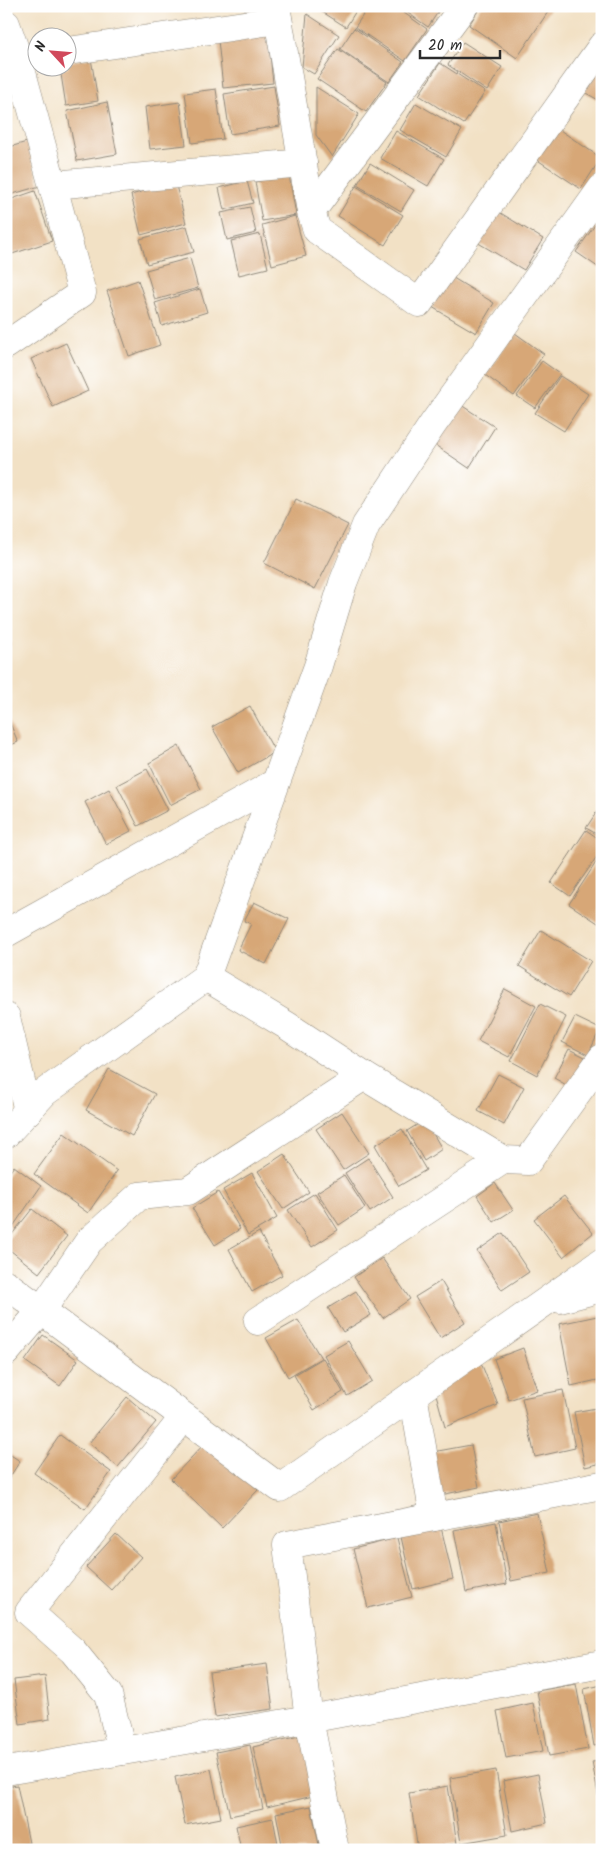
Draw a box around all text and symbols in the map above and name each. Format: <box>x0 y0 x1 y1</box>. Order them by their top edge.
north arrow <box>28 28 78 78</box>
scale bar <box>420 28 500 60</box>
text: 20 m <box>428 34 462 58</box>
text: N <box>29 38 53 56</box>

